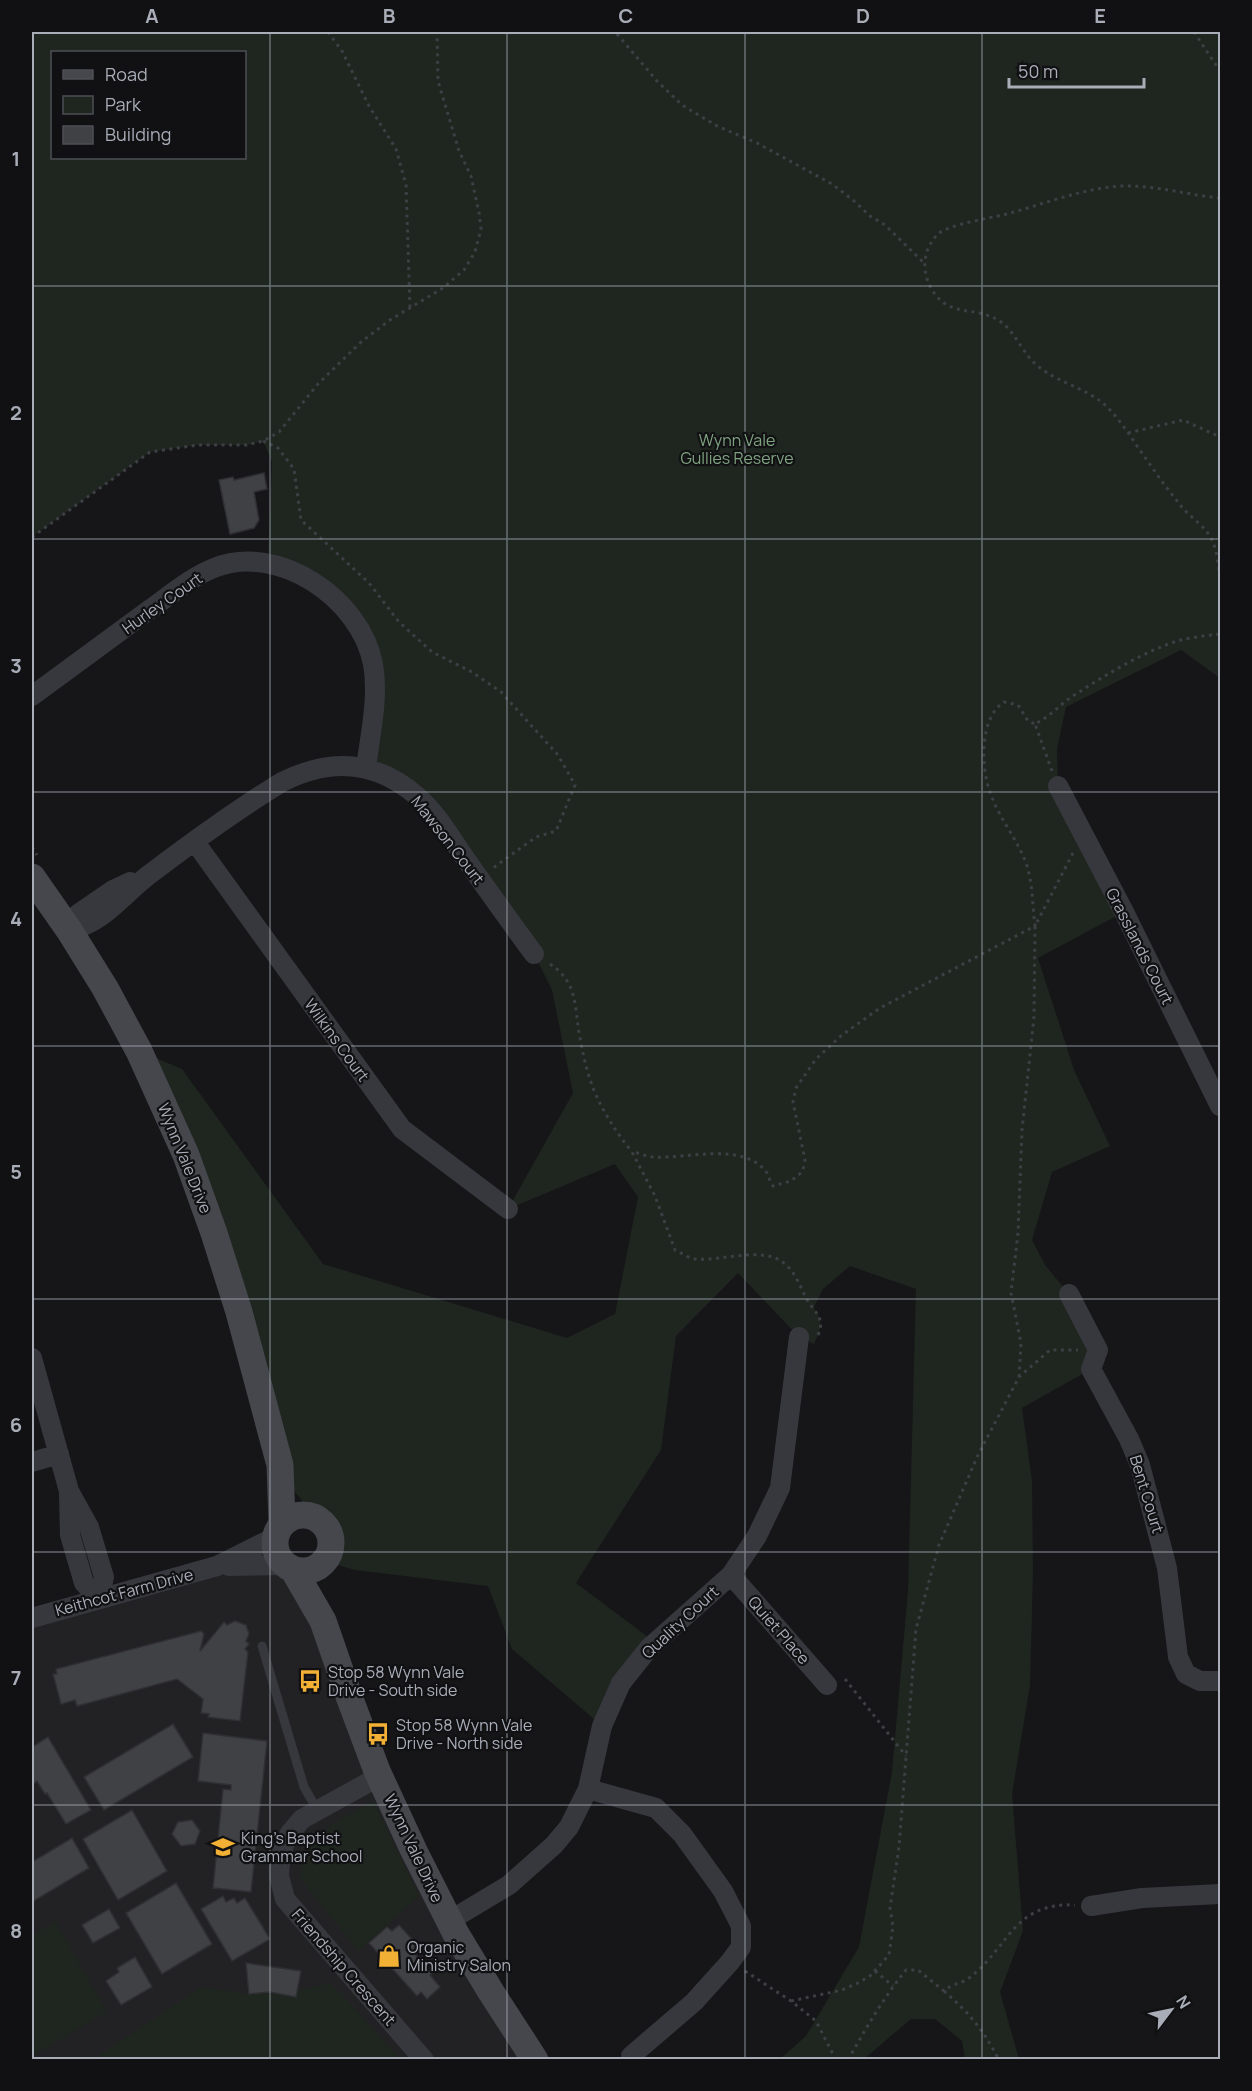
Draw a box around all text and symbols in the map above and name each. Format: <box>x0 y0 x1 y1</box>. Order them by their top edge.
text: A <box>145 2 159 29</box>
text: B <box>383 2 396 29</box>
text: C <box>619 2 633 29</box>
text: D <box>856 2 870 29</box>
text: E <box>1094 2 1106 29</box>
legend <box>51 51 246 159</box>
scale bar <box>1009 51 1144 89</box>
text: 50 m <box>1018 59 1058 83</box>
text: Road <box>105 62 148 86</box>
text: Park <box>105 92 142 116</box>
text: Building <box>105 122 171 146</box>
text: 1 <box>12 145 20 172</box>
text: 2 <box>10 399 22 426</box>
park label: Wynn Vale Gullies Reserve <box>680 429 794 469</box>
street label: Hurley Court <box>117 567 207 639</box>
text: 3 <box>10 652 22 679</box>
street label: Mawson Court <box>406 791 490 889</box>
street label: Grasslands Court <box>1101 884 1179 1008</box>
text: 4 <box>10 905 22 932</box>
street label: Wilkins Court <box>299 994 375 1086</box>
street label: Wynn Vale Drive <box>153 1100 217 1216</box>
text: 5 <box>10 1158 22 1185</box>
text: 6 <box>10 1411 22 1438</box>
street label: Bent Court <box>1125 1452 1169 1536</box>
street label: Keithcot Farm Drive <box>53 1563 195 1621</box>
street label: Quality Court <box>637 1581 723 1663</box>
street label: Quiet Place <box>743 1591 815 1669</box>
place label: Stop 58 Wynn Vale Drive - South side <box>328 1661 464 1701</box>
text: 7 <box>11 1664 21 1691</box>
bus stop icon: Stop 58 Wynn Vale Drive - South side <box>297 1668 323 1694</box>
place label: Stop 58 Wynn Vale Drive - North side <box>396 1714 532 1754</box>
bus stop icon: Stop 58 Wynn Vale Drive - North side <box>365 1721 391 1747</box>
street label: Wynn Vale Drive <box>379 1790 449 1906</box>
place label: King's Baptist Grammar School <box>241 1827 363 1867</box>
school or university icon: King's Baptist Grammar School <box>210 1834 236 1860</box>
street label: Friendship Crescent <box>287 1904 401 2030</box>
text: 8 <box>10 1917 22 1944</box>
place label: Organic Ministry Salon <box>407 1936 511 1976</box>
shop icon: Organic Ministry Salon <box>376 1943 402 1969</box>
north arrow <box>1141 1980 1201 2040</box>
text: N <box>1171 1991 1196 2013</box>

